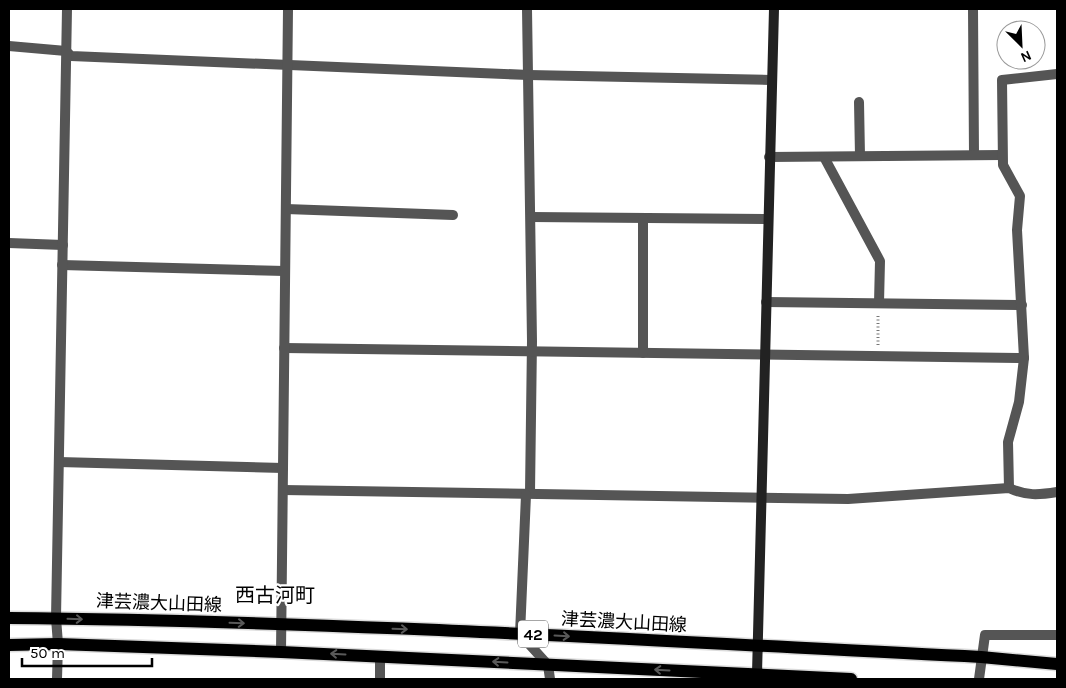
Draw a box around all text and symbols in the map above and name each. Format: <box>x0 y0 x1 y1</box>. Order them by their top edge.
north arrow <box>996 20 1046 70</box>
text: N <box>1018 47 1034 66</box>
district label: 西古河町 <box>235 584 315 607</box>
street label: 津芸濃大山田線 <box>96 590 222 616</box>
street label: 津芸濃大山田線 <box>561 608 687 636</box>
one-way arrow <box>67 614 83 623</box>
one-way arrow <box>229 618 245 628</box>
road number: 42 <box>518 620 548 648</box>
one-way arrow <box>392 624 408 634</box>
one-way arrow <box>554 631 570 640</box>
scale bar <box>22 636 152 668</box>
text: 50 m <box>30 644 65 662</box>
one-way arrow <box>330 650 346 659</box>
one-way arrow <box>492 658 508 667</box>
one-way arrow <box>655 665 671 674</box>

